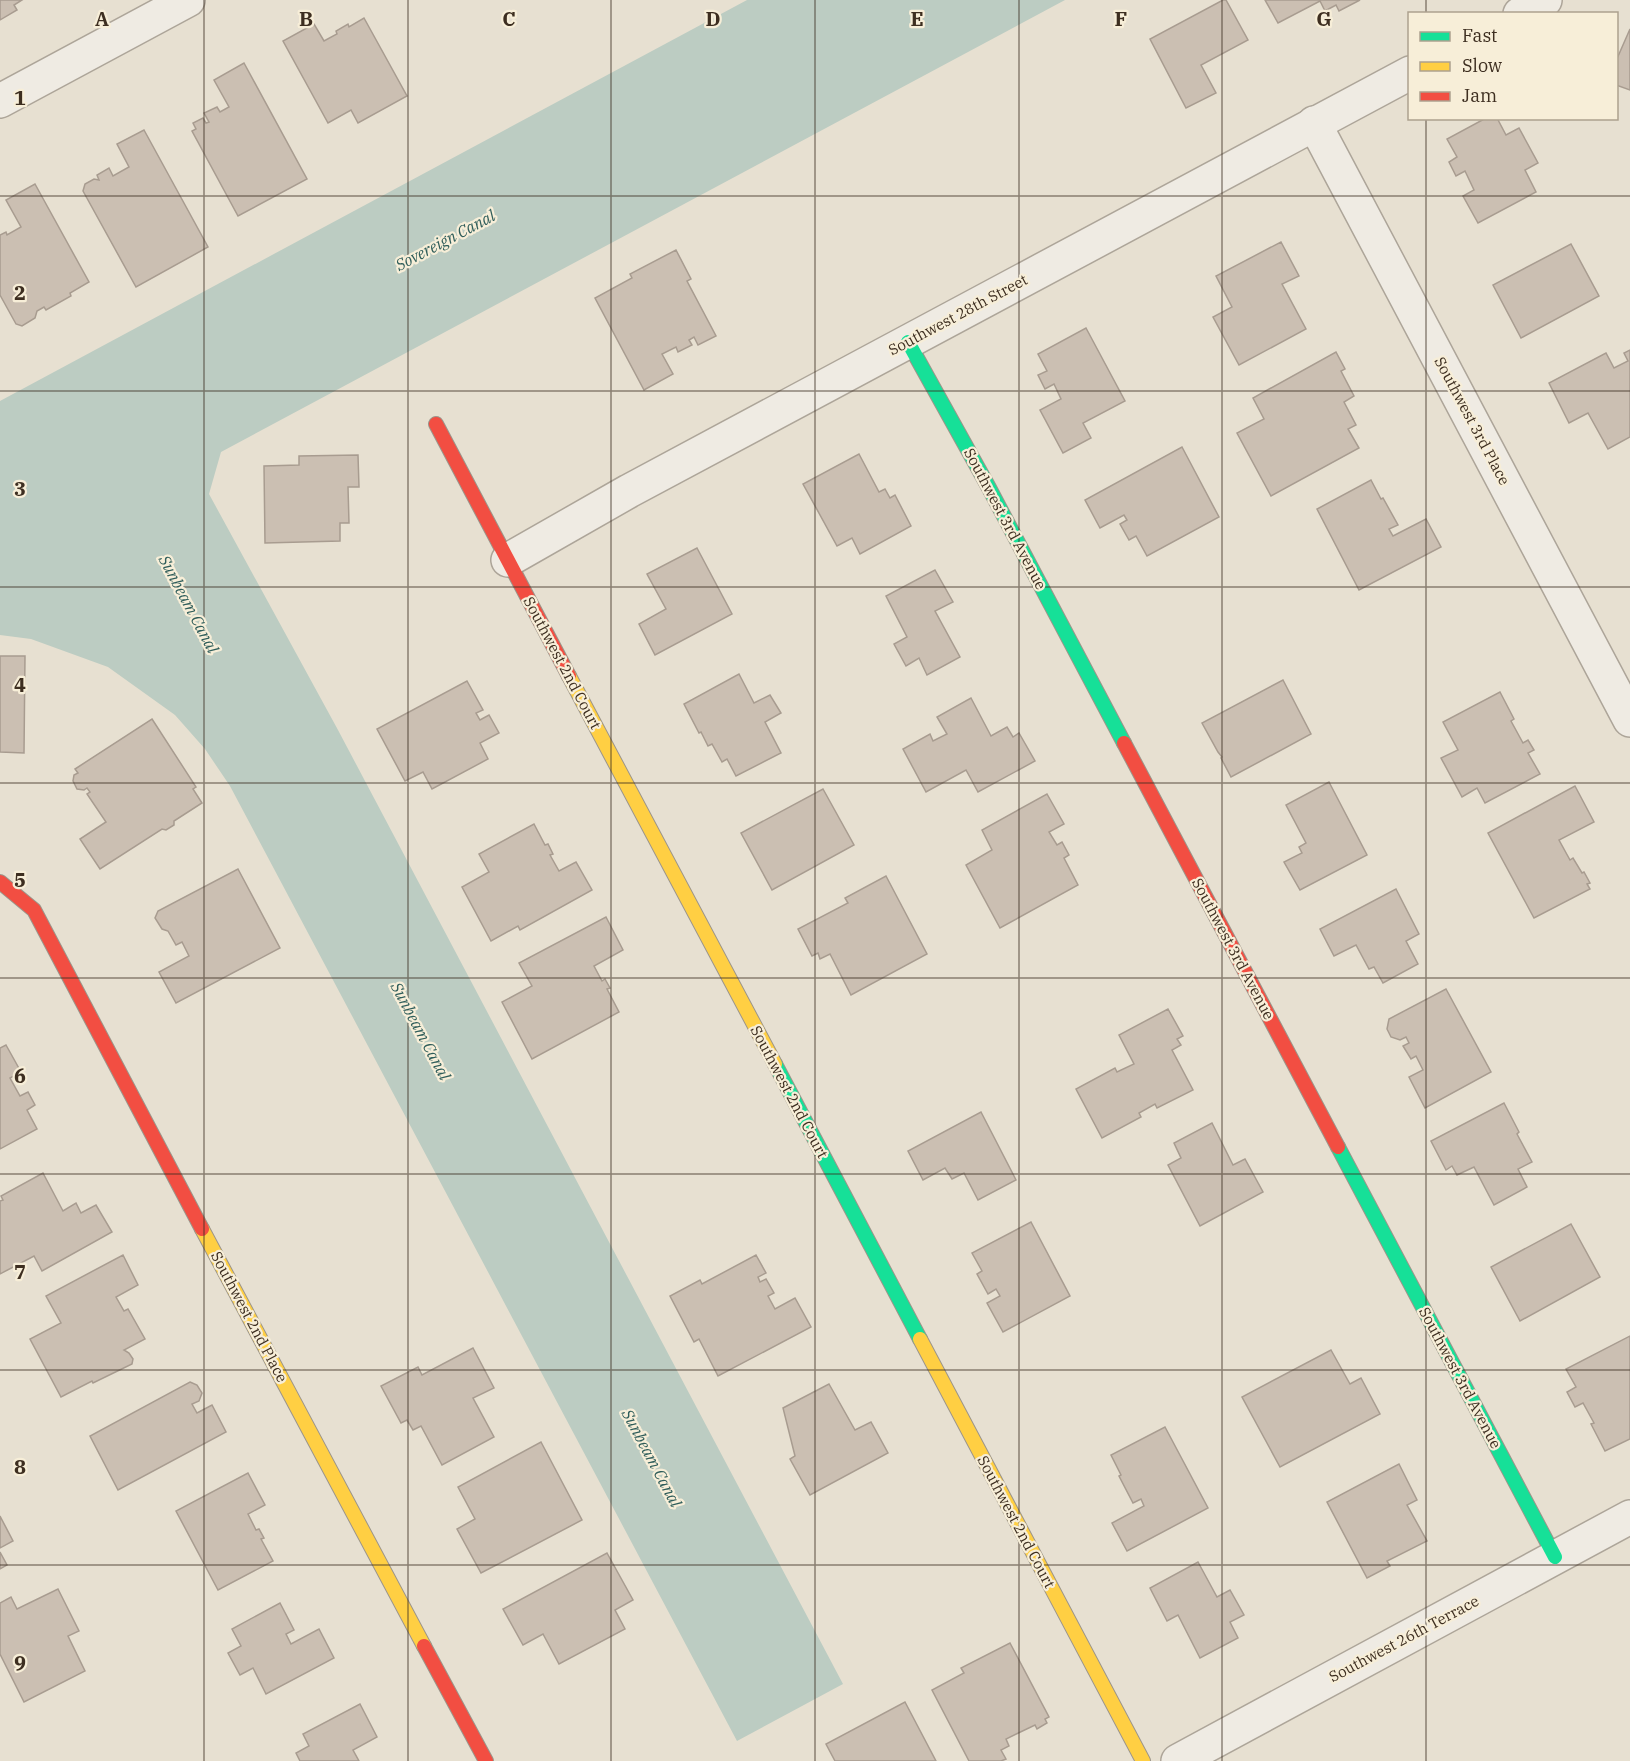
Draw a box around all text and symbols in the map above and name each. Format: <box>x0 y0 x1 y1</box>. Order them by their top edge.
text: A <box>95 5 109 32</box>
text: B <box>299 5 313 32</box>
text: C <box>502 5 516 32</box>
text: D <box>705 5 721 32</box>
text: E <box>910 5 924 32</box>
text: F <box>1115 5 1127 32</box>
text: G <box>1316 5 1332 32</box>
legend <box>1408 12 1618 120</box>
text: Fast <box>1462 24 1497 47</box>
text: Slow <box>1462 54 1502 77</box>
text: 1 <box>14 84 26 111</box>
text: Jam <box>1462 84 1497 107</box>
water label: Sovereign Canal <box>391 205 499 275</box>
street label: Southwest 28th Street <box>885 270 1031 359</box>
text: 2 <box>14 279 26 306</box>
street label: Southwest 3rd Place <box>1431 353 1514 488</box>
street label: Southwest 3rd Avenue <box>960 445 1051 593</box>
text: 3 <box>14 475 26 502</box>
water label: Sunbeam Canal <box>154 551 223 657</box>
street label: Southwest 2nd Court <box>519 593 605 732</box>
text: 4 <box>14 671 26 698</box>
text: 5 <box>14 866 26 893</box>
street label: Southwest 3rd Avenue <box>1188 875 1279 1023</box>
water label: Sunbeam Canal <box>386 978 455 1084</box>
street label: Southwest 2nd Court <box>746 1022 832 1161</box>
text: 6 <box>14 1062 26 1089</box>
street label: Southwest 2nd Place <box>207 1248 292 1385</box>
text: 7 <box>14 1258 26 1285</box>
street label: Southwest 3rd Avenue <box>1415 1304 1506 1452</box>
water label: Sunbeam Canal <box>617 1405 686 1511</box>
street label: Southwest 2nd Court <box>973 1452 1059 1591</box>
text: 8 <box>14 1453 26 1480</box>
street label: Southwest 26th Terrace <box>1326 1591 1482 1686</box>
text: 9 <box>14 1649 26 1676</box>

